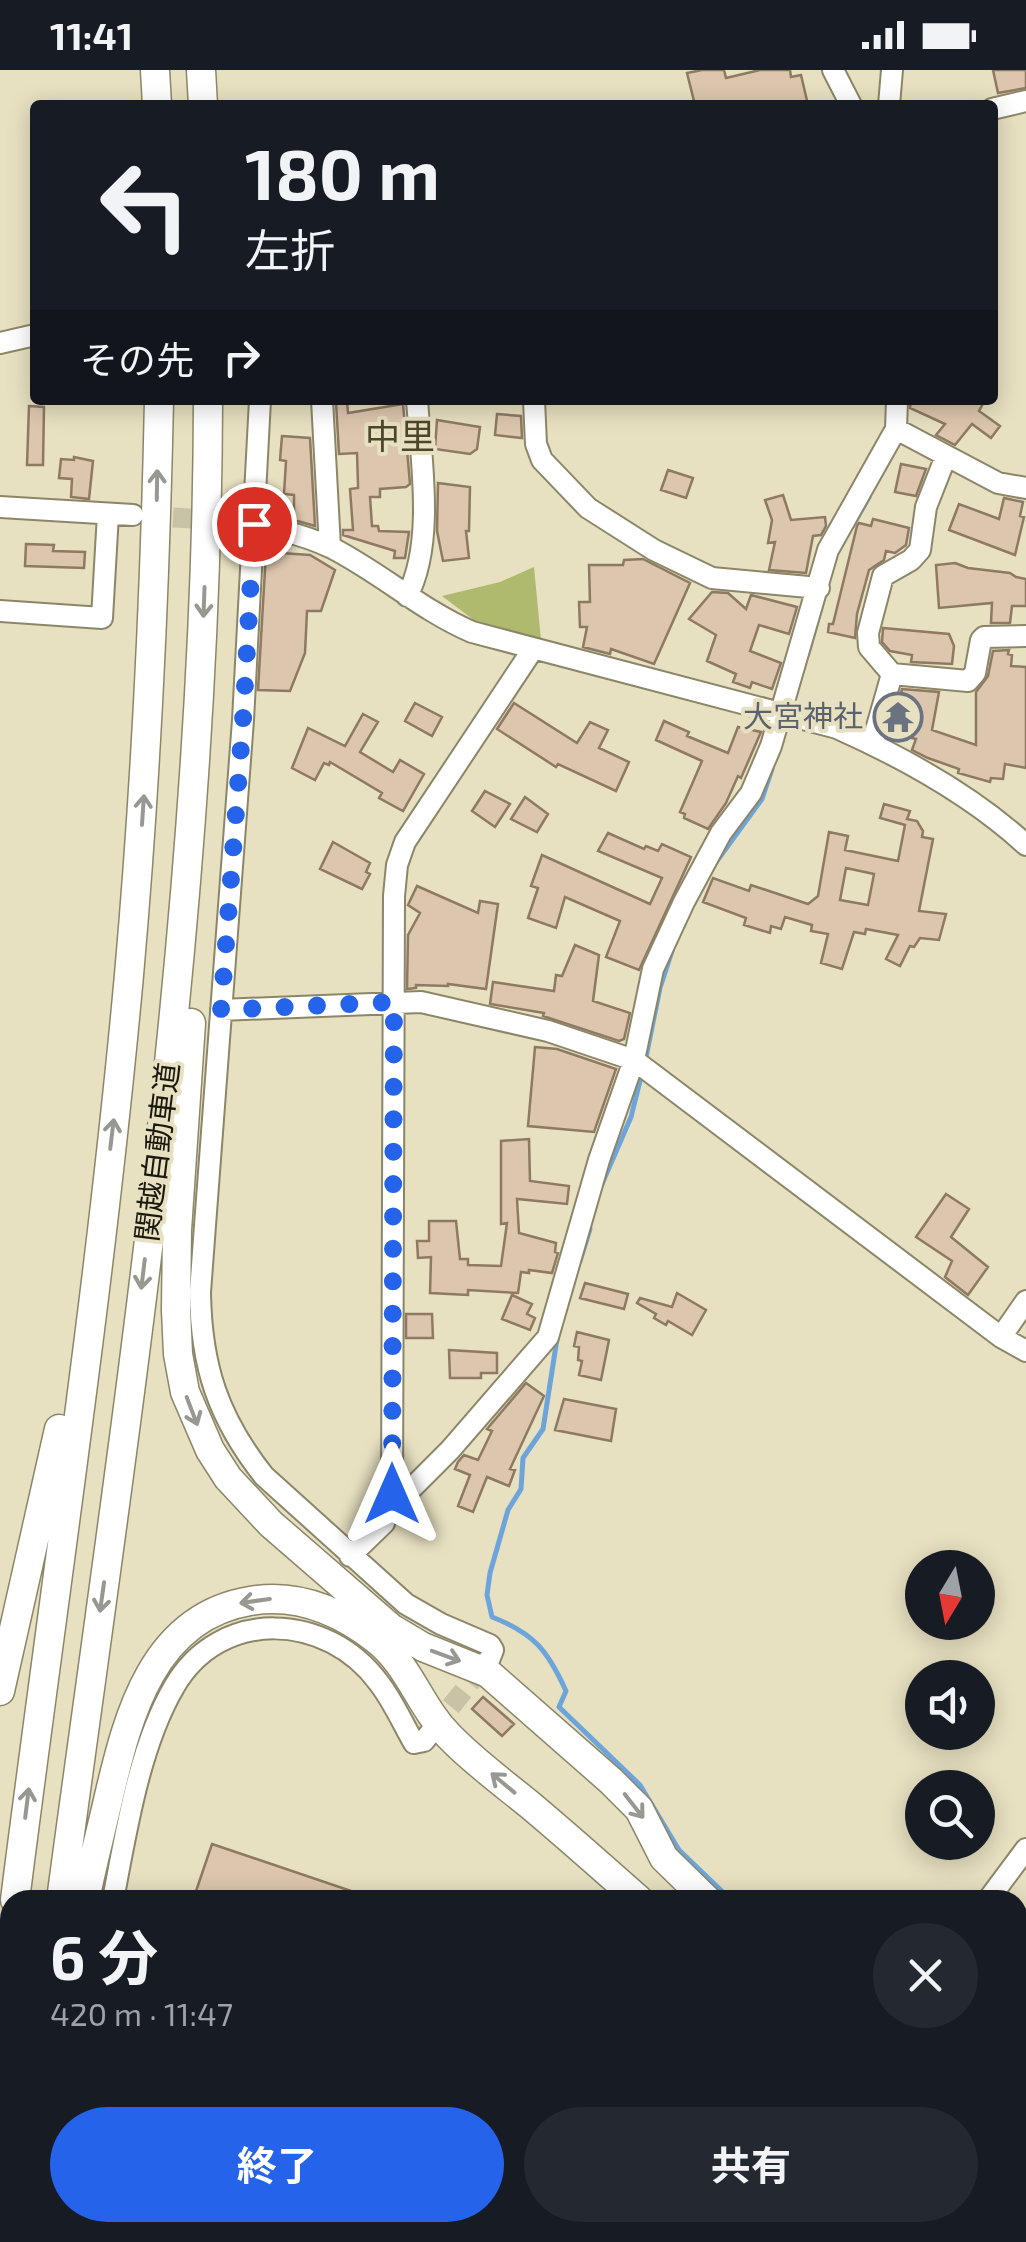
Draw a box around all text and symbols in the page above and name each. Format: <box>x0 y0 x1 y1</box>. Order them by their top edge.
text: 11:41 <box>50 12 133 58</box>
text: 180 m <box>245 130 440 214</box>
icon: left <box>80 140 210 270</box>
text: 左折 <box>245 222 335 276</box>
icon: right <box>214 330 269 385</box>
text: その先 <box>80 336 194 382</box>
district label: 中里 <box>365 414 435 456</box>
one-way arrow <box>148 470 167 502</box>
pin <box>212 482 297 567</box>
icon: arrive <box>227 497 282 552</box>
one-way arrow <box>194 586 213 618</box>
temple icon: 大宮神社 <box>872 691 924 743</box>
place label: 大宮神社 <box>743 697 863 733</box>
one-way arrow <box>133 795 152 827</box>
street label: 関越自動車道 <box>127 1060 185 1243</box>
one-way arrow <box>103 1118 122 1150</box>
one-way arrow <box>133 1258 152 1290</box>
one-way arrow <box>185 1395 203 1426</box>
position arrow <box>340 1442 444 1546</box>
north arrow <box>905 1550 995 1640</box>
map controls <box>905 1550 995 1860</box>
one-way arrow <box>93 1580 111 1613</box>
one-way arrow <box>239 1592 272 1611</box>
one-way arrow <box>430 1648 461 1666</box>
button: sound <box>905 1660 995 1750</box>
button: search <box>905 1770 995 1860</box>
one-way arrow <box>491 1772 517 1794</box>
one-way arrow <box>19 1788 37 1820</box>
one-way arrow <box>623 1792 645 1818</box>
text: 6 分 <box>50 1920 158 1992</box>
button: close <box>873 1923 978 2028</box>
text: 420 m · 11:47 <box>50 1994 233 2032</box>
button: 終了 <box>50 2107 504 2222</box>
button: 共有 <box>524 2107 978 2222</box>

